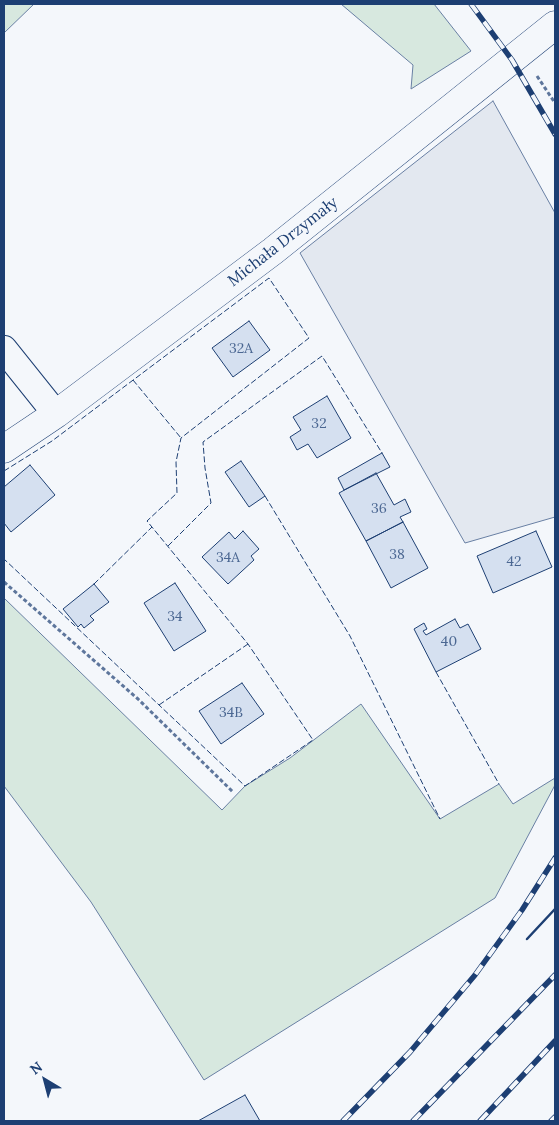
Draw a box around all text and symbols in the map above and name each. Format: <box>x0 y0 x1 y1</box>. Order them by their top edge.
street label: Michała Drzymały <box>224 193 342 291</box>
house number: 32A <box>229 341 253 357</box>
house number: 32 <box>311 416 327 432</box>
house number: 36 <box>371 501 387 517</box>
house number: 38 <box>389 547 405 563</box>
house number: 34A <box>216 550 240 566</box>
house number: 42 <box>506 554 522 570</box>
house number: 34 <box>167 609 183 625</box>
house number: 40 <box>441 634 457 650</box>
house number: 34B <box>219 705 243 721</box>
north arrow <box>20 1055 70 1105</box>
text: N <box>26 1058 46 1078</box>

